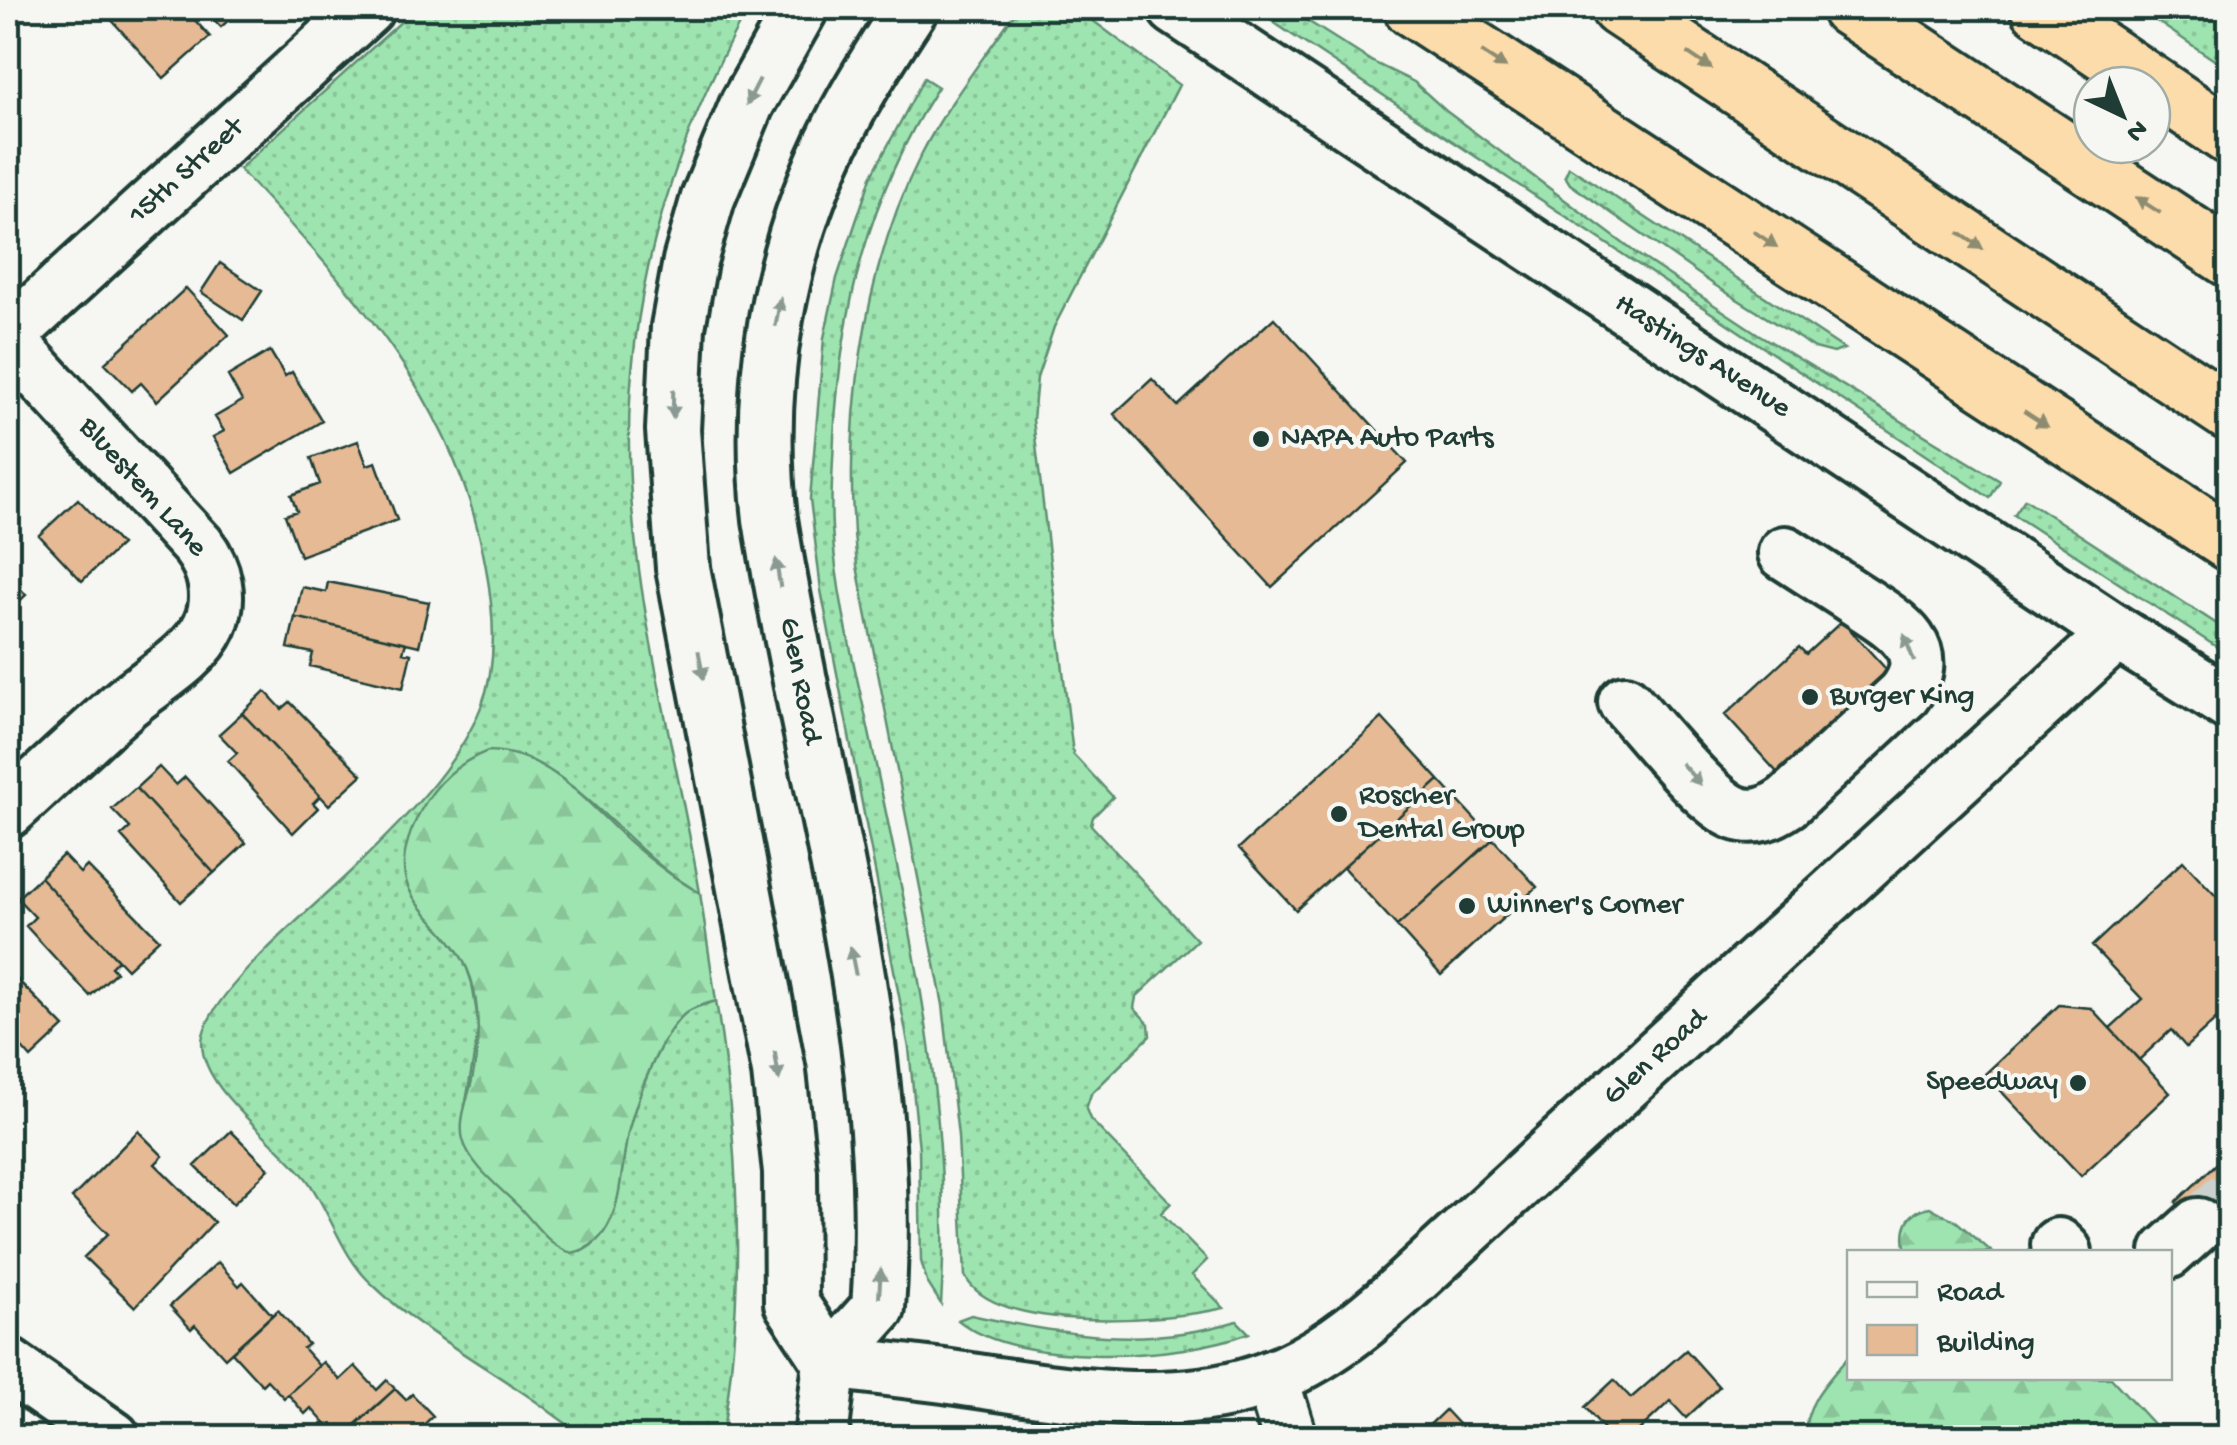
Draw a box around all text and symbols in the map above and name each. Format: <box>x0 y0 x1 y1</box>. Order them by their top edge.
one-way arrow <box>1480 51 1508 69</box>
one-way arrow <box>1687 52 1714 70</box>
north arrow <box>2072 65 2172 165</box>
one-way arrow <box>745 78 762 107</box>
street label: 15th Street <box>121 109 254 234</box>
text: N <box>2118 112 2154 148</box>
one-way arrow <box>2135 197 2162 215</box>
one-way arrow <box>1752 230 1779 248</box>
one-way arrow <box>1957 232 1984 250</box>
street label: Hastings Avenue <box>1607 287 1797 427</box>
one-way arrow <box>770 296 786 327</box>
one-way arrow <box>665 389 681 421</box>
one-way arrow <box>2023 409 2050 427</box>
street label: Bluestem Lane <box>69 410 214 566</box>
place label: NAPA Auto Parts <box>1281 422 1494 457</box>
marker: NAPA Auto Parts <box>1250 428 1272 450</box>
one-way arrow <box>770 556 785 588</box>
street label: Glen Road <box>770 615 829 749</box>
one-way arrow <box>1901 633 1917 663</box>
one-way arrow <box>694 650 709 682</box>
place label: Burger King <box>1829 680 1975 715</box>
marker: Burger King <box>1799 686 1821 708</box>
one-way arrow <box>1679 762 1702 786</box>
place label: Roscher Dental Group <box>1357 780 1525 849</box>
marker: Roscher Dental Group <box>1328 803 1350 825</box>
place label: Winner's Corner <box>1487 889 1685 924</box>
marker: Winner's Corner <box>1456 895 1478 917</box>
one-way arrow <box>845 944 860 976</box>
street label: Glen Road <box>1597 1001 1717 1114</box>
one-way arrow <box>770 1051 786 1082</box>
place label: Speedway <box>1926 1066 2058 1101</box>
marker: Speedway <box>2067 1072 2089 1094</box>
legend <box>1847 1250 2172 1380</box>
one-way arrow <box>872 1267 888 1299</box>
text: Road <box>1937 1277 2005 1312</box>
text: Building <box>1936 1327 2035 1362</box>

